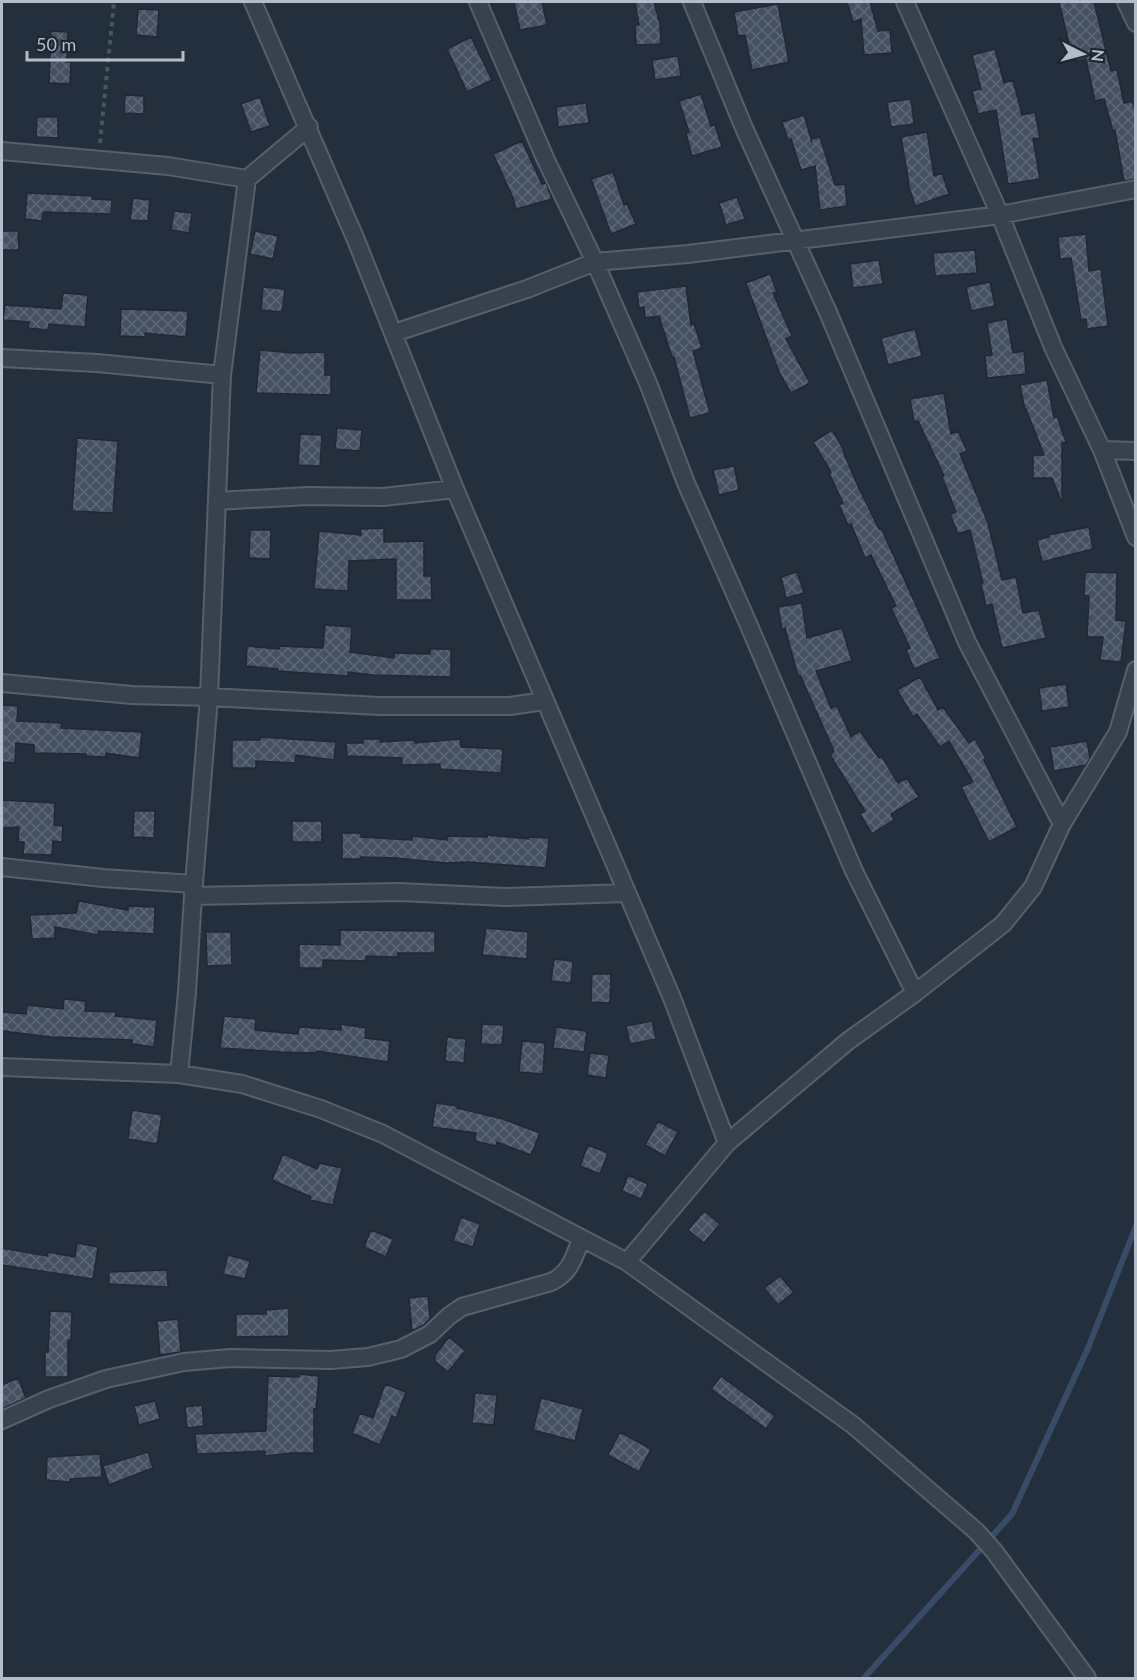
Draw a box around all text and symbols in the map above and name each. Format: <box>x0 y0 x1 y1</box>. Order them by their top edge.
scale bar <box>27 24 183 62</box>
north arrow <box>1053 24 1113 84</box>
text: 50 m <box>36 33 76 55</box>
text: N <box>1088 48 1109 63</box>

